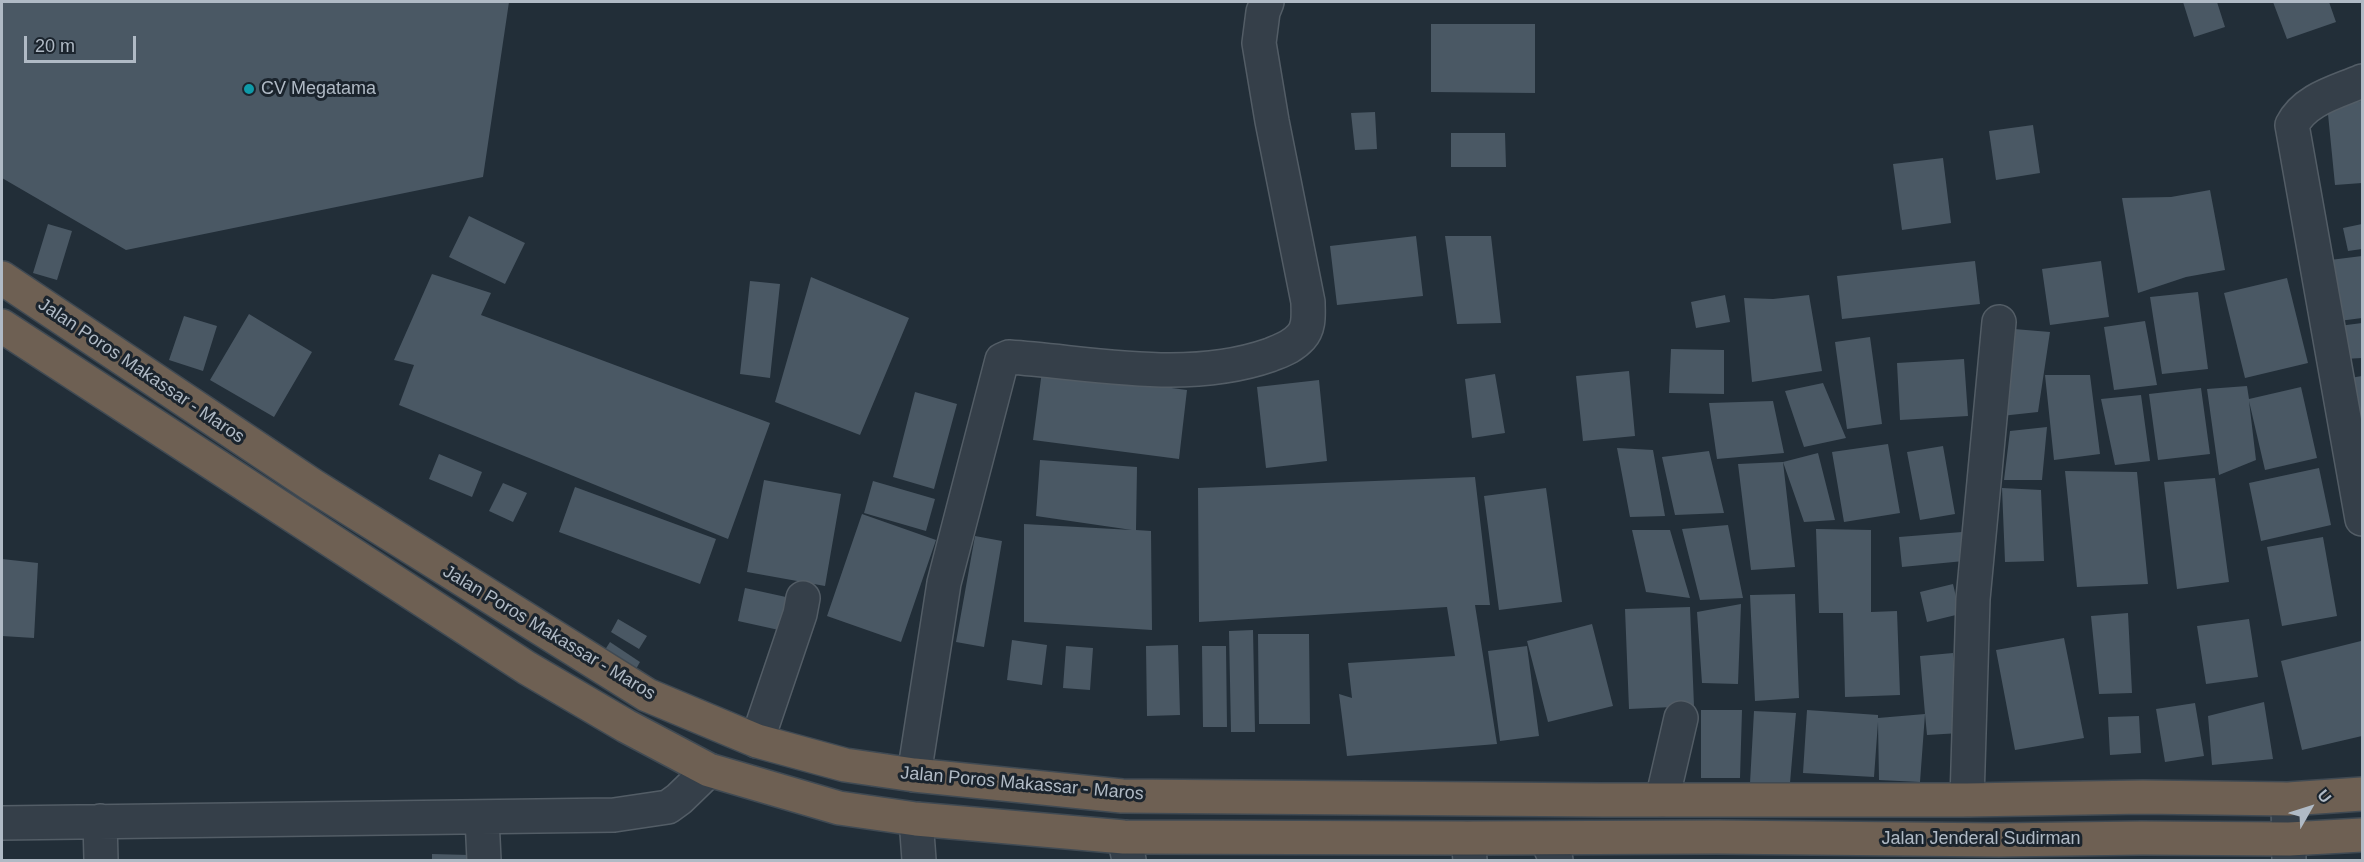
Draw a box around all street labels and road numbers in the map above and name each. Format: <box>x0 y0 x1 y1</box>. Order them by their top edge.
street label: Jalan Poros Makassar - Maros <box>34 294 248 448</box>
street label: Jalan Poros Makassar - Maros <box>439 561 659 705</box>
street label: Jalan Poros Makassar - Maros <box>899 763 1145 805</box>
street label: Jalan Jenderal Sudirman <box>1881 828 2081 850</box>

